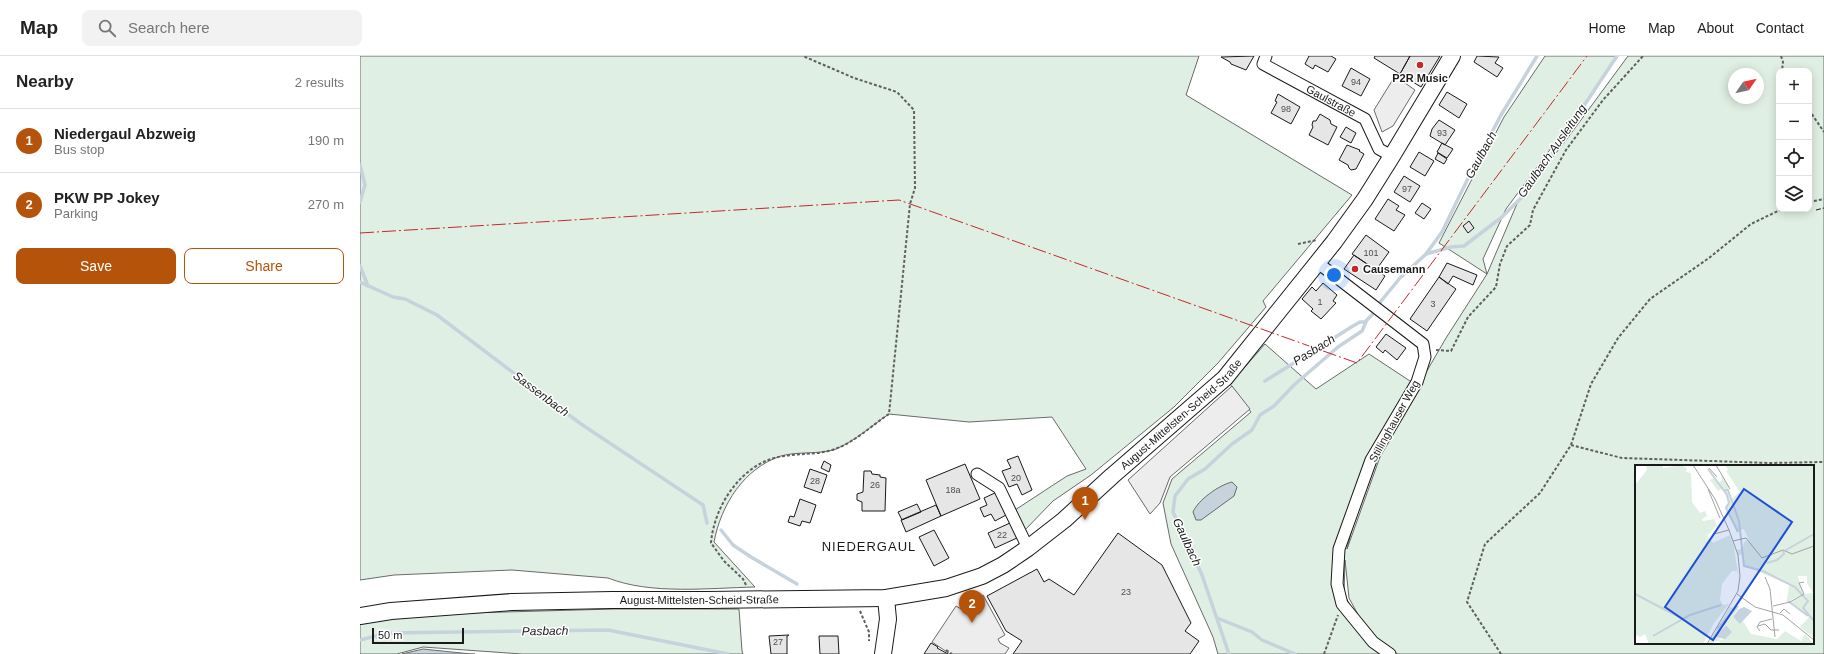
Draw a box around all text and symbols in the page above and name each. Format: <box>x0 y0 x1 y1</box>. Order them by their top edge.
search box <box>82 10 362 46</box>
text: Map <box>20 17 58 38</box>
icon: search <box>96 17 118 39</box>
text: Search here <box>128 19 210 36</box>
text: Home <box>1589 20 1626 36</box>
text: Map <box>1648 20 1675 36</box>
text: About <box>1697 20 1734 36</box>
text: Contact <box>1756 20 1804 36</box>
marker: P2R Music <box>1415 60 1425 70</box>
north arrow <box>1728 68 1764 104</box>
map controls <box>1776 68 1812 212</box>
button: + <box>1776 68 1812 104</box>
text: Nearby <box>16 72 74 91</box>
place label: P2R Music <box>1392 72 1448 84</box>
text: 2 results <box>295 75 344 90</box>
house number: 94 <box>1351 77 1361 87</box>
street label: Gaulstraße <box>1304 83 1358 119</box>
water label: Gaulbach Ausleitung <box>1515 102 1590 200</box>
house number: 98 <box>1281 104 1291 114</box>
button: − <box>1776 104 1812 140</box>
text: Niedergaul Abzweig <box>54 125 196 142</box>
house number: 93 <box>1437 128 1447 138</box>
water label: Gaulbach <box>1462 129 1500 181</box>
text: 1 <box>25 133 33 148</box>
text: 190 m <box>308 133 344 148</box>
button: locate <box>1776 140 1812 176</box>
text: Bus stop <box>54 142 105 157</box>
button: layers <box>1776 176 1812 212</box>
house number: 97 <box>1402 184 1412 194</box>
text: PKW PP Jokey <box>54 189 160 206</box>
text: 2 <box>25 197 33 212</box>
text: 270 m <box>308 197 344 212</box>
text: Parking <box>54 206 98 221</box>
button: Save <box>16 248 176 284</box>
button: Share <box>184 248 344 284</box>
house number: 101 <box>1363 248 1379 258</box>
place label: Causemann <box>1363 263 1426 275</box>
marker: Causemann <box>1350 264 1360 274</box>
your location <box>1324 265 1344 285</box>
house number: 1 <box>1317 297 1323 307</box>
house number: 3 <box>1430 299 1436 309</box>
water label: Pasbach <box>1290 332 1338 368</box>
street label: August-Mittelsten-Scheid-Straße <box>1118 356 1244 472</box>
water label: Sassenbach <box>510 369 572 420</box>
street label: Stillinghauser Weg <box>1367 378 1421 464</box>
inset map <box>1635 465 1814 644</box>
house number: 20 <box>1011 473 1021 483</box>
house number: 28 <box>810 476 820 486</box>
house number: 26 <box>870 480 880 490</box>
house number: 18a <box>945 485 961 495</box>
pin: 1 <box>1072 487 1098 520</box>
water label: Gaulbach <box>1170 516 1204 569</box>
house number: 22 <box>997 530 1007 540</box>
district label: NIEDERGAUL <box>822 539 916 554</box>
house number: 23 <box>1121 587 1131 597</box>
pin: 2 <box>959 590 985 623</box>
street label: August-Mittelsten-Scheid-Straße <box>620 593 779 606</box>
water label: Pasbach <box>522 624 569 638</box>
scale bar <box>372 626 464 645</box>
text: 50 m <box>378 629 402 641</box>
house number: 27 <box>773 637 783 647</box>

